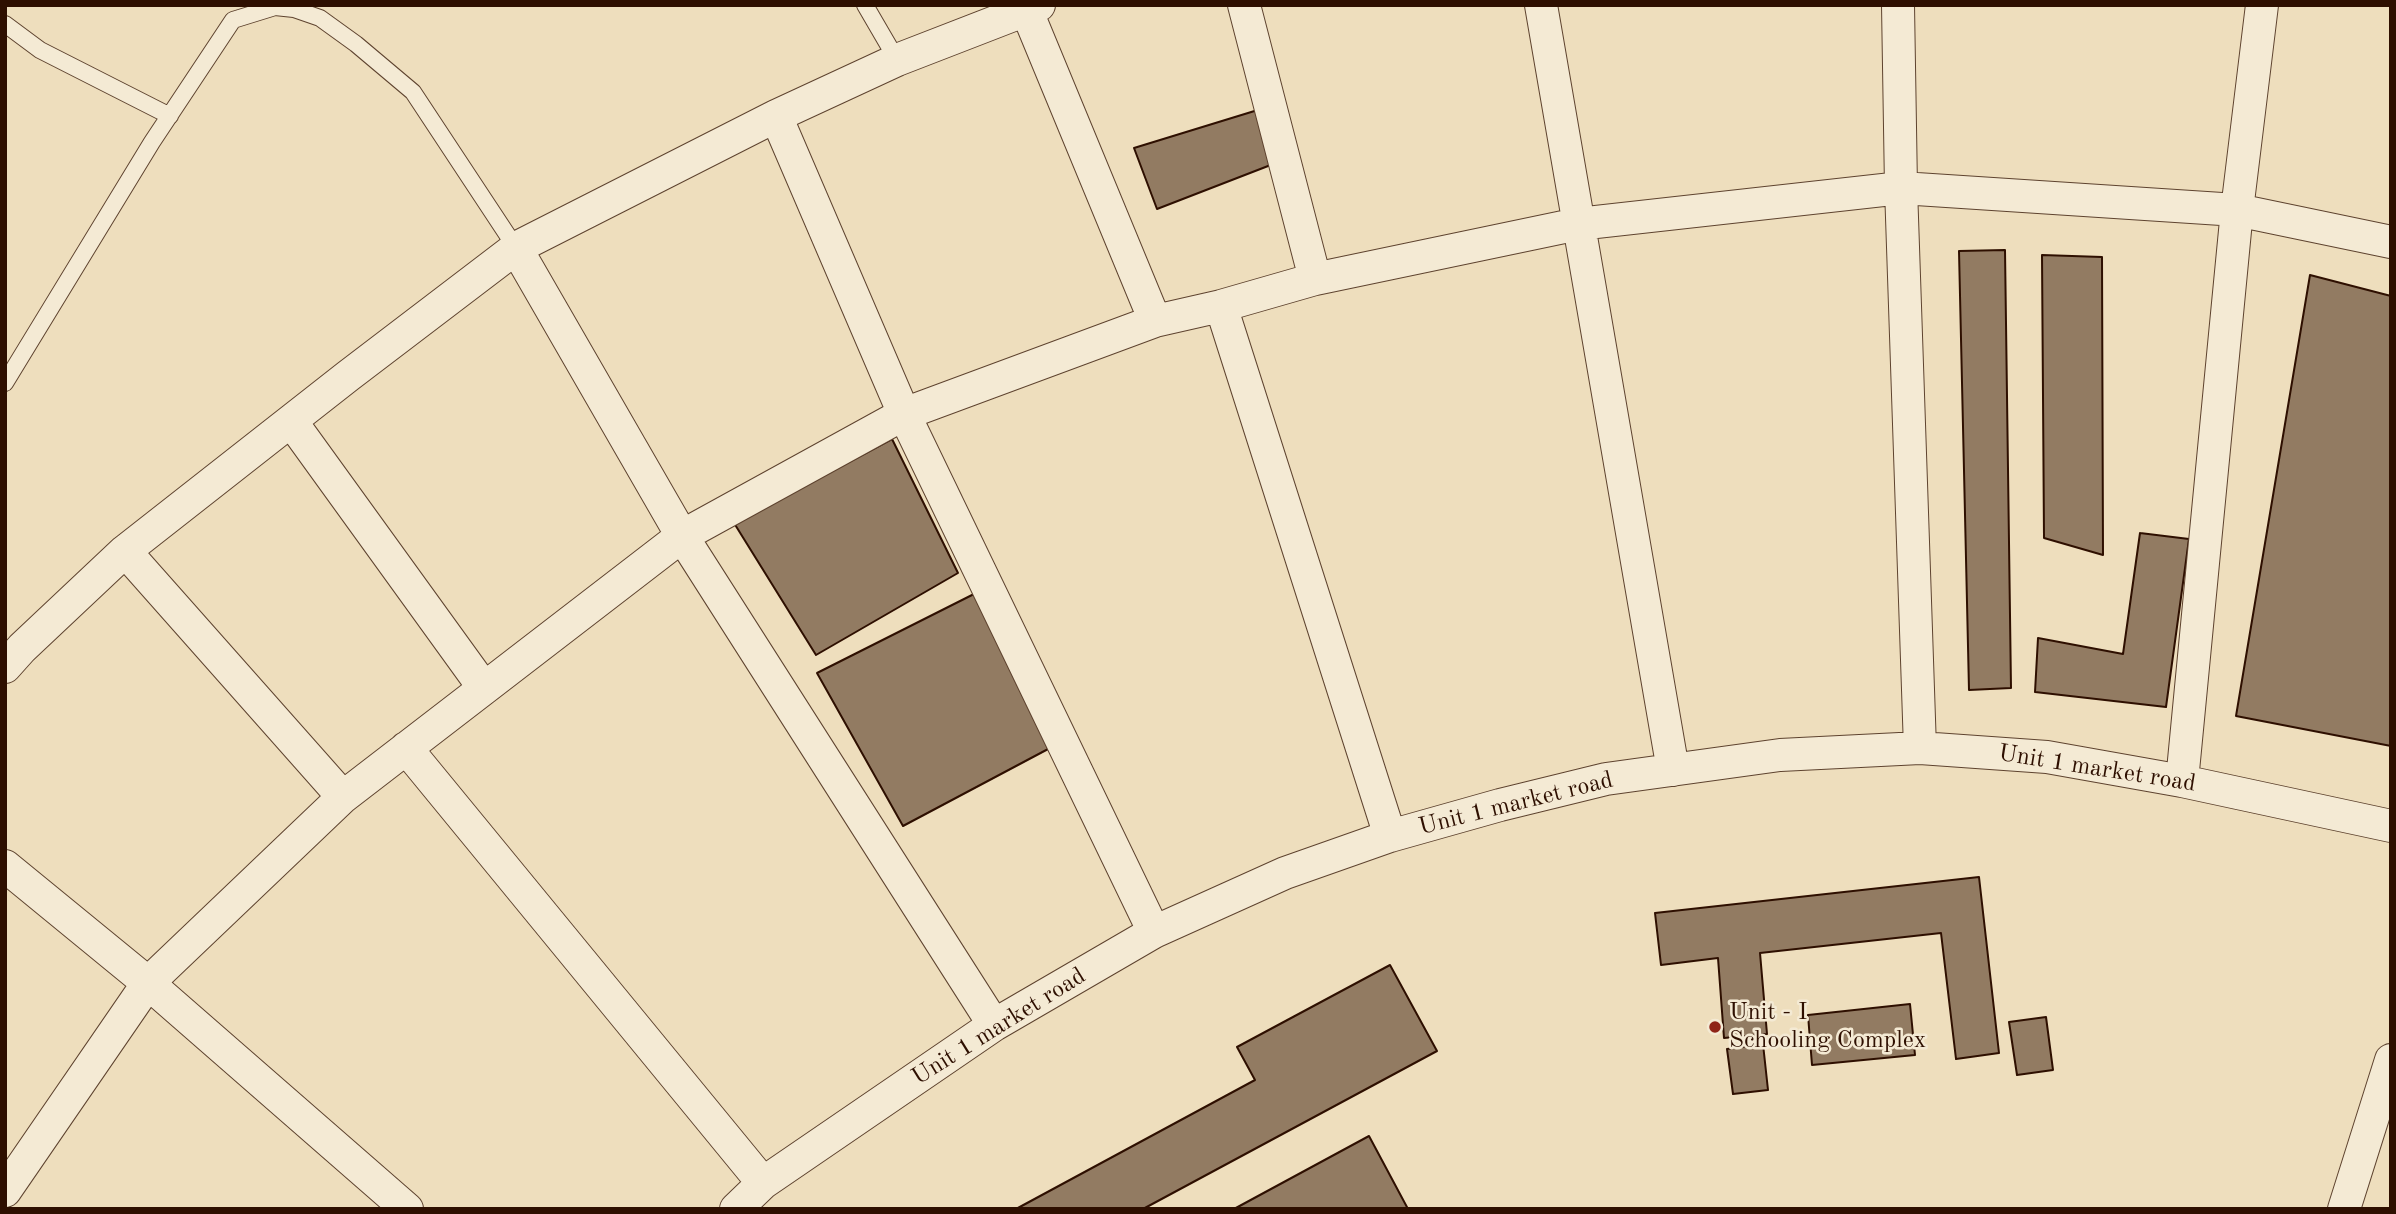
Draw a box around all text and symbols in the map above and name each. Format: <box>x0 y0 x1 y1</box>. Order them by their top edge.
street label: Unit 1 market road <box>1996 739 2198 799</box>
street label: Unit 1 market road <box>1416 766 1616 842</box>
street label: Unit 1 market road <box>907 962 1091 1092</box>
place label: Unit - I Schooling Complex <box>1729 999 1926 1055</box>
marker: Unit - I Schooling Complex <box>1707 1019 1723 1035</box>

